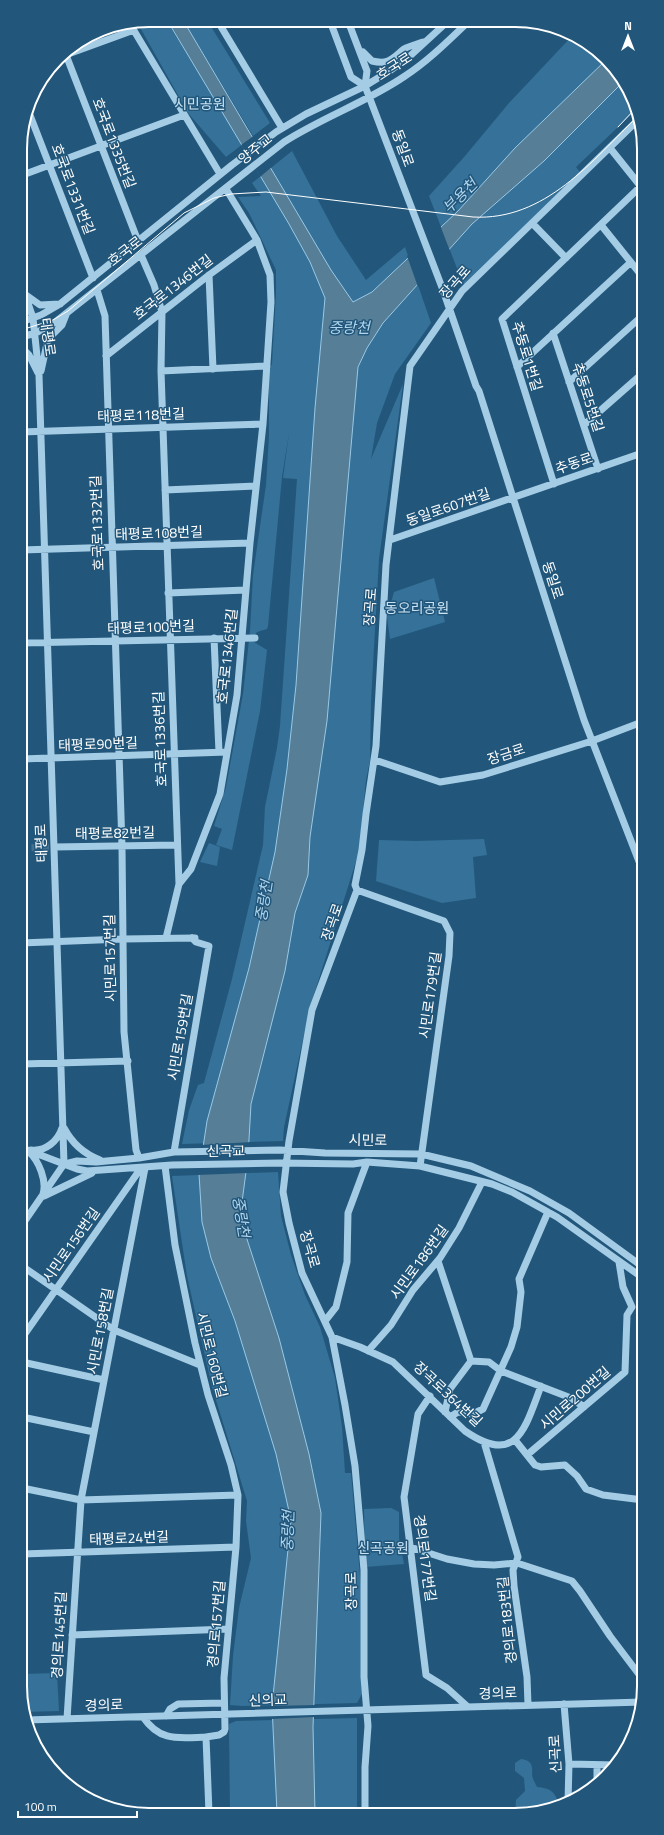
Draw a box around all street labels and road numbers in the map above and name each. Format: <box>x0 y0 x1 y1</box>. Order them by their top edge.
street label: 호국로 <box>372 46 416 85</box>
street label: 호국로1335번길 <box>88 94 141 191</box>
street label: 동일로 <box>387 126 420 170</box>
street label: 양주교 <box>233 128 276 169</box>
street label: 호국로1331번길 <box>47 140 100 237</box>
street label: 호국로 <box>103 230 146 271</box>
street label: 호국로1346번길 <box>128 249 217 324</box>
street label: 장곡로 <box>434 260 475 303</box>
street label: 태평로 <box>35 316 62 358</box>
street label: 추동로1번길 <box>507 318 548 393</box>
street label: 추동로5번길 <box>567 359 610 434</box>
street label: 태평로118번길 <box>97 402 185 427</box>
street label: 추동로 <box>552 446 596 479</box>
street label: 호국로1332번길 <box>84 475 109 571</box>
street label: 동일로607번길 <box>403 482 493 531</box>
street label: 태평로108번길 <box>115 520 203 545</box>
street label: 동일로 <box>538 558 569 602</box>
street label: 장곡로 <box>358 587 381 627</box>
street label: 호국로1346번길 <box>211 607 242 705</box>
street label: 태평로100번길 <box>107 614 195 639</box>
street label: 호국로1336번길 <box>147 691 172 787</box>
street label: 태평로90번길 <box>58 732 138 755</box>
street label: 장금로 <box>484 738 528 769</box>
street label: 태평로82번길 <box>75 821 155 844</box>
street label: 태평로 <box>29 823 52 863</box>
street label: 장곡로 <box>315 900 348 944</box>
street label: 시민로157번길 <box>98 914 121 1002</box>
street label: 시민로179번길 <box>413 950 446 1040</box>
street label: 시민로159번길 <box>162 992 197 1082</box>
street label: 시민로 <box>349 1129 388 1150</box>
street label: 신곡교 <box>206 1140 246 1161</box>
street label: 시민로156번길 <box>37 1203 104 1287</box>
street label: 시민로186번길 <box>384 1220 453 1303</box>
street label: 장곡로 <box>295 1227 326 1270</box>
street label: 시민로158번길 <box>81 1286 118 1376</box>
street label: 시민로160번길 <box>192 1310 233 1400</box>
street label: 장곡로364번길 <box>409 1356 488 1431</box>
street label: 시민로200번길 <box>535 1361 615 1434</box>
street label: 경의로177번길 <box>409 1513 442 1603</box>
street label: 태평로24번길 <box>89 1526 169 1549</box>
street label: 장곡로 <box>340 1571 361 1611</box>
street label: 경의로183번길 <box>491 1575 522 1665</box>
street label: 경의로157번길 <box>201 1579 230 1669</box>
street label: 경의로145번길 <box>46 1591 71 1679</box>
street label: 경의로 <box>478 1681 518 1704</box>
street label: 신의교 <box>248 1688 288 1711</box>
street label: 경의로 <box>84 1693 124 1716</box>
street label: 신곡로 <box>543 1734 566 1774</box>

